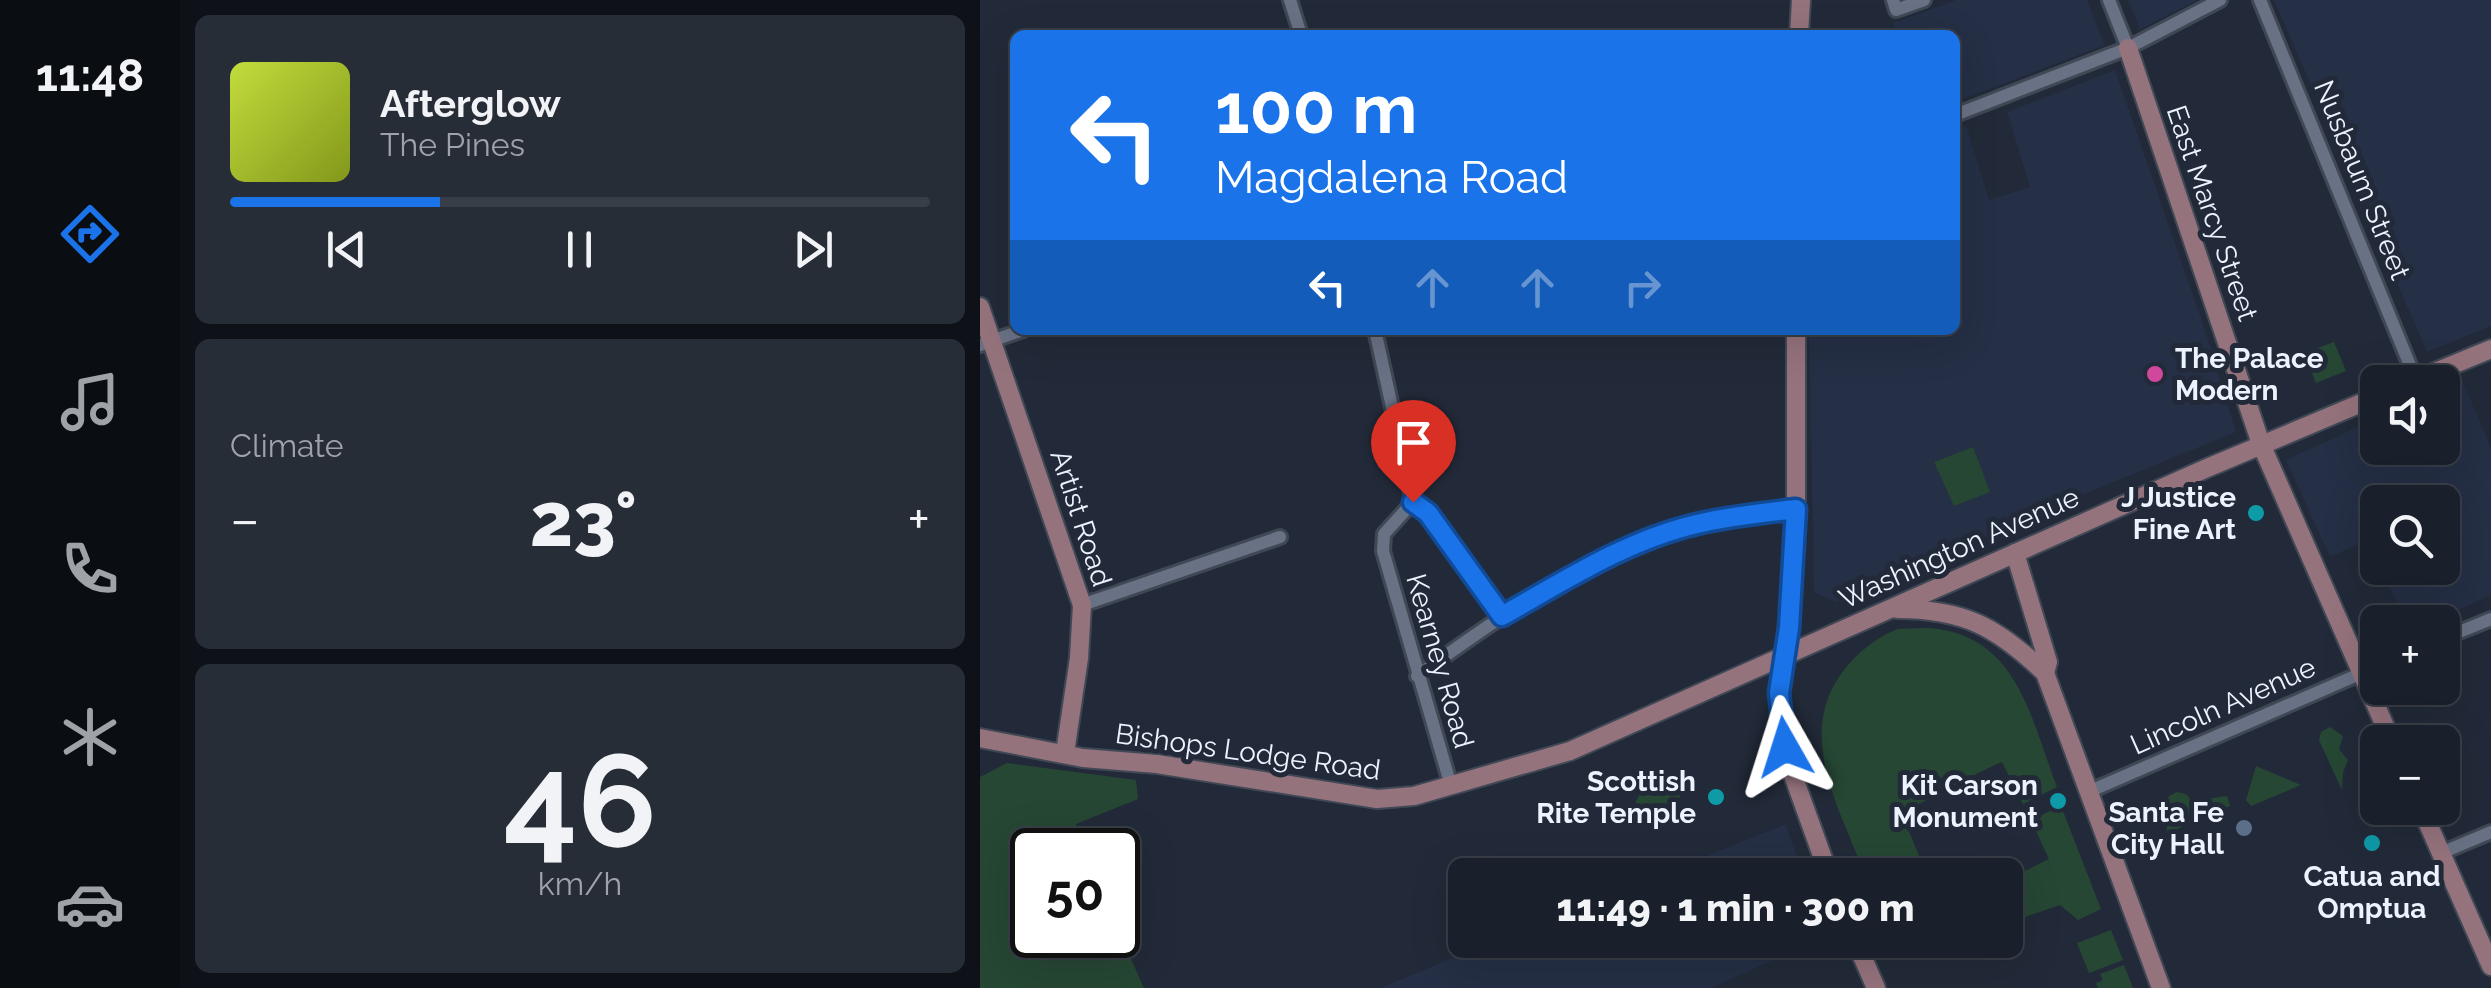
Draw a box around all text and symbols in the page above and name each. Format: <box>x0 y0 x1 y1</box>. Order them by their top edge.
text: 11:48 <box>36 49 144 102</box>
text: 100 m <box>1215 67 1418 149</box>
icon: left <box>1050 70 1180 200</box>
street label: Nusbaum Street <box>2307 76 2417 285</box>
text: Afterglow <box>380 81 561 126</box>
street label: East Marcy Street <box>2160 101 2265 326</box>
text: The Pines <box>380 126 525 163</box>
text: Magdalena Road <box>1215 151 1568 204</box>
icon: directions <box>55 199 125 269</box>
icon: previous <box>319 222 374 277</box>
icon: pause <box>552 222 607 277</box>
icon: next <box>786 222 841 277</box>
icon: left <box>1300 260 1355 315</box>
icon: ahead <box>1405 260 1460 315</box>
icon: ahead <box>1510 260 1565 315</box>
icon: right <box>1615 260 1670 315</box>
place label: The Palace Modern <box>2175 342 2324 407</box>
marker: The Palace Modern <box>2144 363 2166 385</box>
map controls <box>2360 365 2460 825</box>
button: sound <box>2360 365 2460 465</box>
icon: music <box>55 367 125 437</box>
pin <box>1371 400 1456 503</box>
icon: arrive <box>1386 415 1441 470</box>
text: Climate <box>230 427 344 464</box>
street label: Artist Road <box>1043 446 1119 590</box>
text: 23° <box>530 475 637 564</box>
street label: Washington Avenue <box>1834 480 2084 616</box>
place label: J Justice Fine Art <box>2121 481 2236 546</box>
button: search <box>2360 485 2460 585</box>
text: − <box>230 487 260 552</box>
text: + <box>907 487 930 552</box>
marker: J Justice Fine Art <box>2245 502 2267 524</box>
icon: phone <box>55 534 125 604</box>
street label: Kearney Road <box>1399 570 1481 752</box>
button: + <box>2360 605 2460 705</box>
street label: Lincoln Avenue <box>2125 650 2321 762</box>
position arrow <box>1733 695 1837 799</box>
icon: climate <box>55 702 125 772</box>
street label: Bishops Lodge Road <box>1113 717 1383 787</box>
text: 46 <box>503 724 657 876</box>
button: − <box>2360 725 2460 825</box>
place label: Scottish Rite Temple <box>1536 765 1696 830</box>
place label: Kit Carson Monument <box>1892 769 2038 834</box>
marker: Scottish Rite Temple <box>1705 786 1727 808</box>
marker: Kit Carson Monument <box>2047 790 2069 812</box>
place label: Santa Fe City Hall <box>2108 796 2224 861</box>
marker: Santa Fe City Hall <box>2233 817 2255 839</box>
speed limit sign: 50 <box>1010 828 1140 958</box>
marker: Catua and Omptua <box>2361 832 2383 854</box>
place label: Catua and Omptua <box>2303 860 2441 925</box>
text: km/h <box>538 865 622 902</box>
icon: car <box>55 869 125 939</box>
text: 11:49 · 1 min · 300 m <box>1557 885 1914 930</box>

